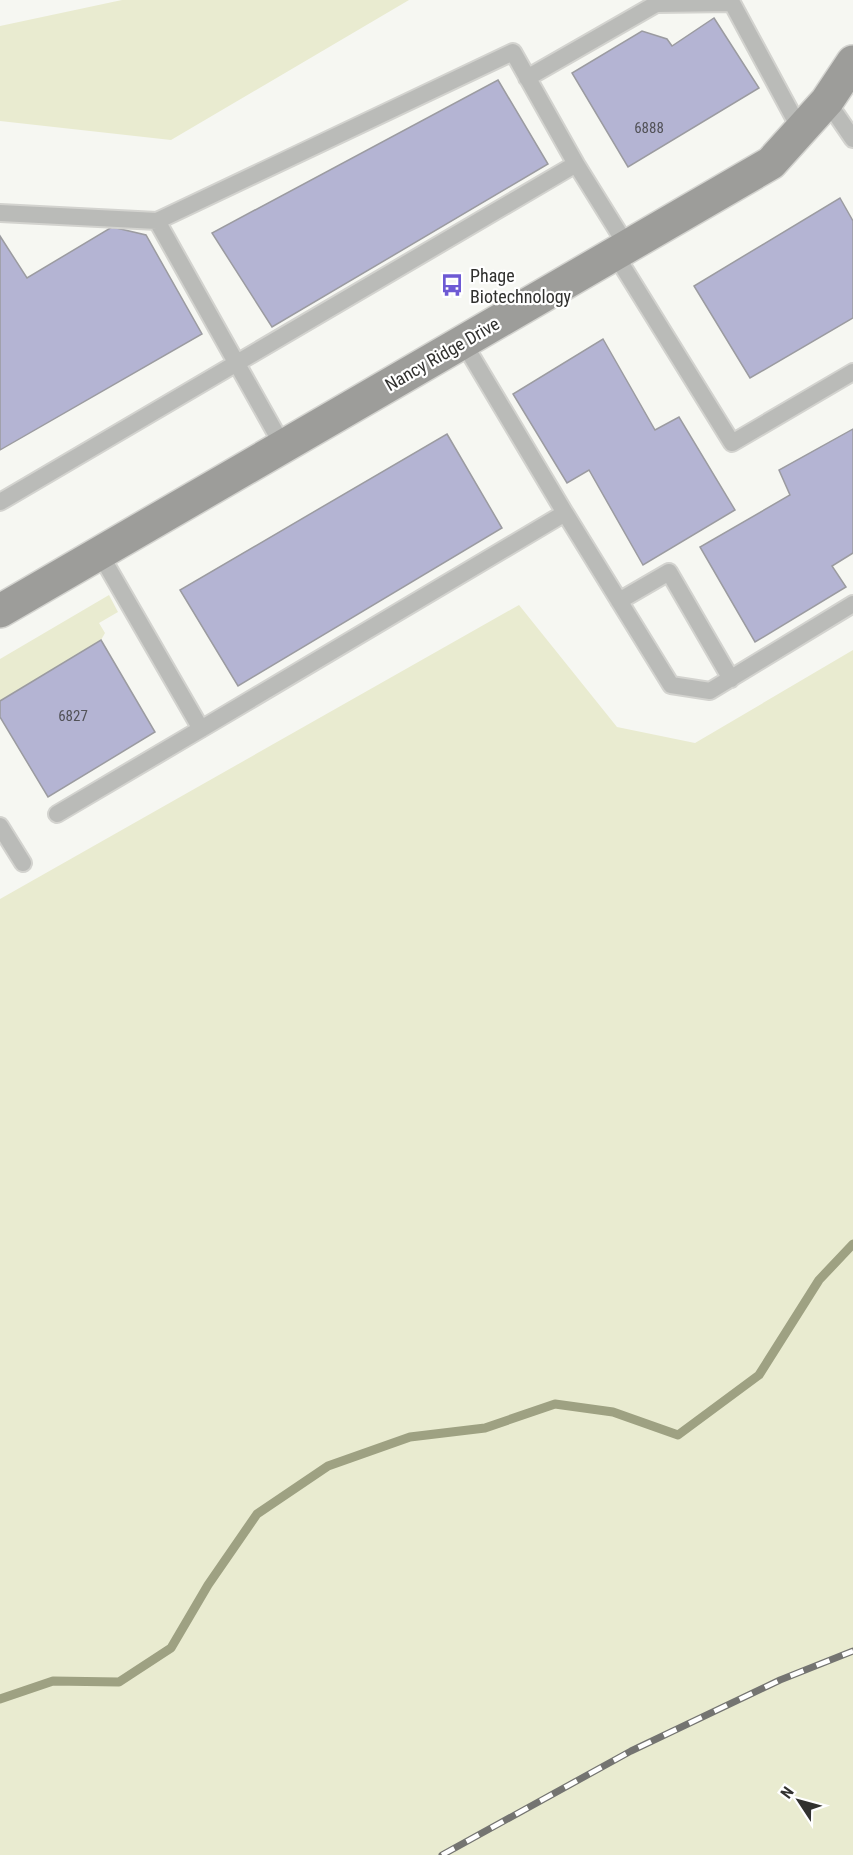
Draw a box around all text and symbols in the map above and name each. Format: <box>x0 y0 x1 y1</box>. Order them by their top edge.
house number: 6888 <box>634 119 664 137</box>
place label: Phage Biotechnology <box>470 265 572 307</box>
bus stop icon: Phage Biotechnology <box>439 272 465 298</box>
street label: Nancy Ridge Drive <box>381 313 503 395</box>
house number: 6827 <box>58 707 88 725</box>
north arrow <box>769 1771 829 1831</box>
text: N <box>777 1783 798 1802</box>

